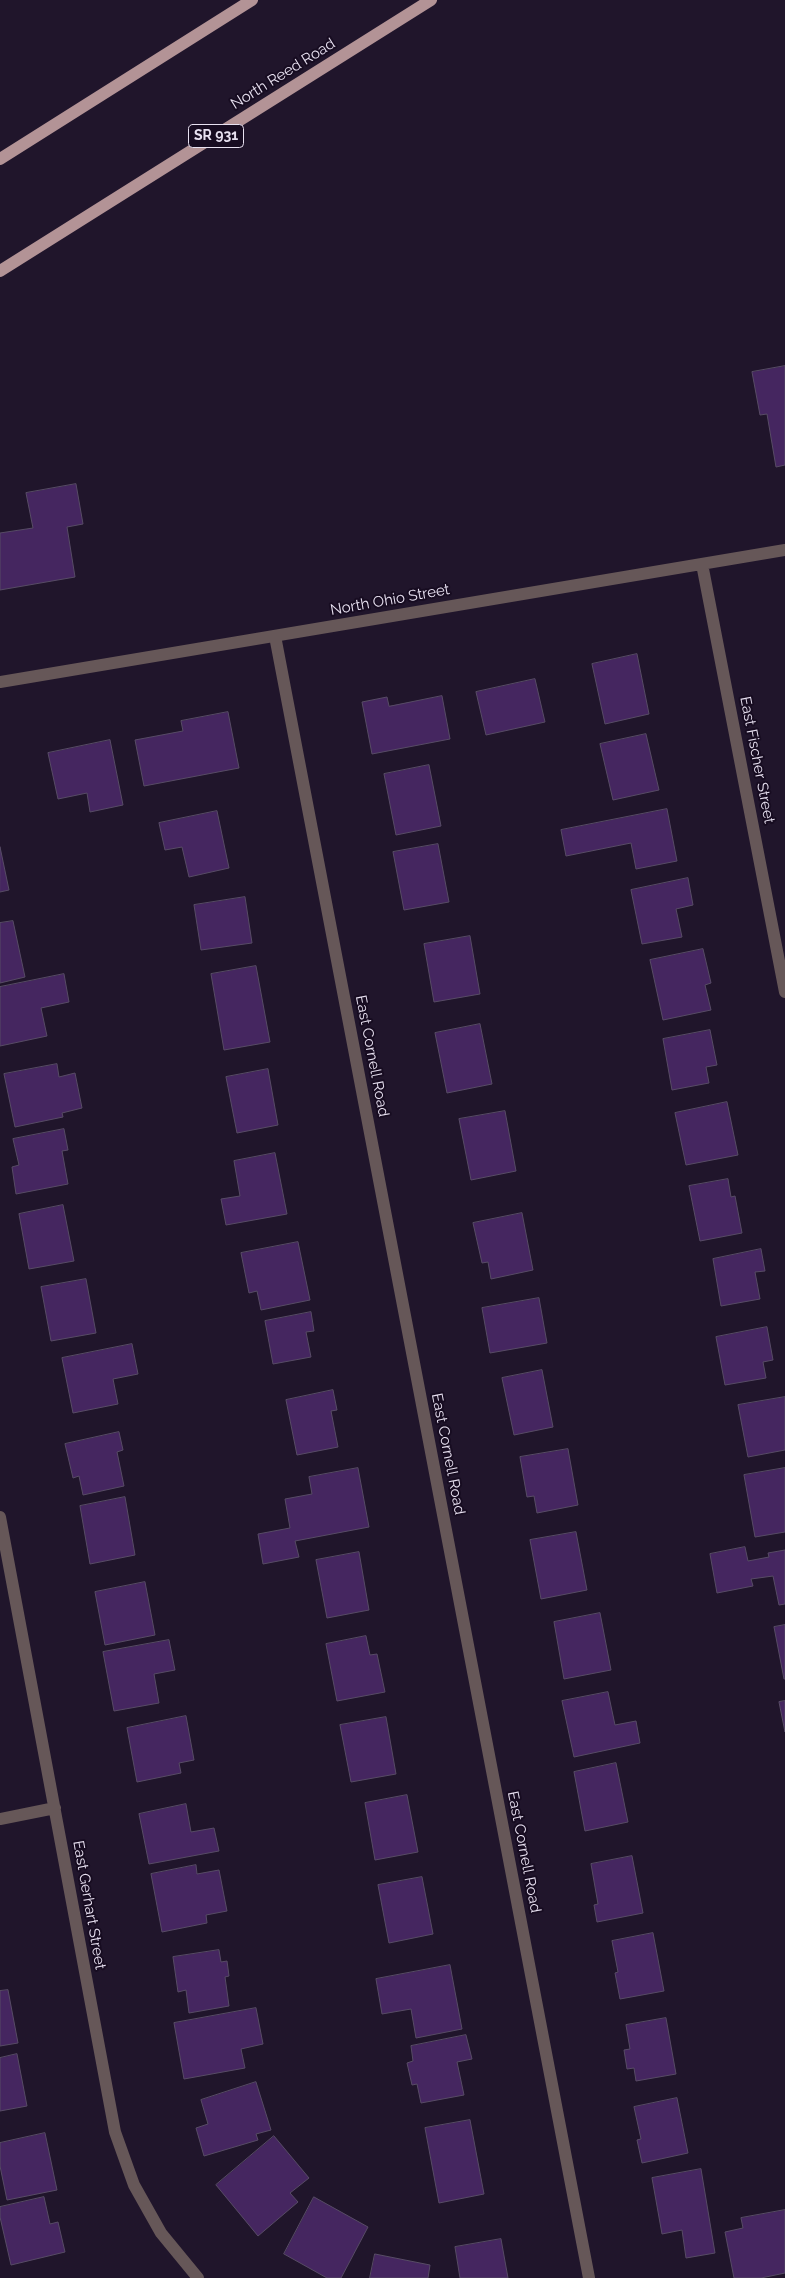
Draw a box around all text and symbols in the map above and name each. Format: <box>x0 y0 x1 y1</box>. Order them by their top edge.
street label: North Reed Road <box>228 35 338 113</box>
road number: SR 931 <box>188 124 244 148</box>
street label: North Ohio Street <box>329 581 451 619</box>
street label: East Fischer Street <box>736 695 778 825</box>
street label: East Cornell Road <box>351 994 393 1118</box>
street label: East Cornell Road <box>427 1392 469 1516</box>
street label: East Cornell Road <box>503 1790 545 1914</box>
street label: East Gerhart Street <box>69 1839 109 1971</box>

